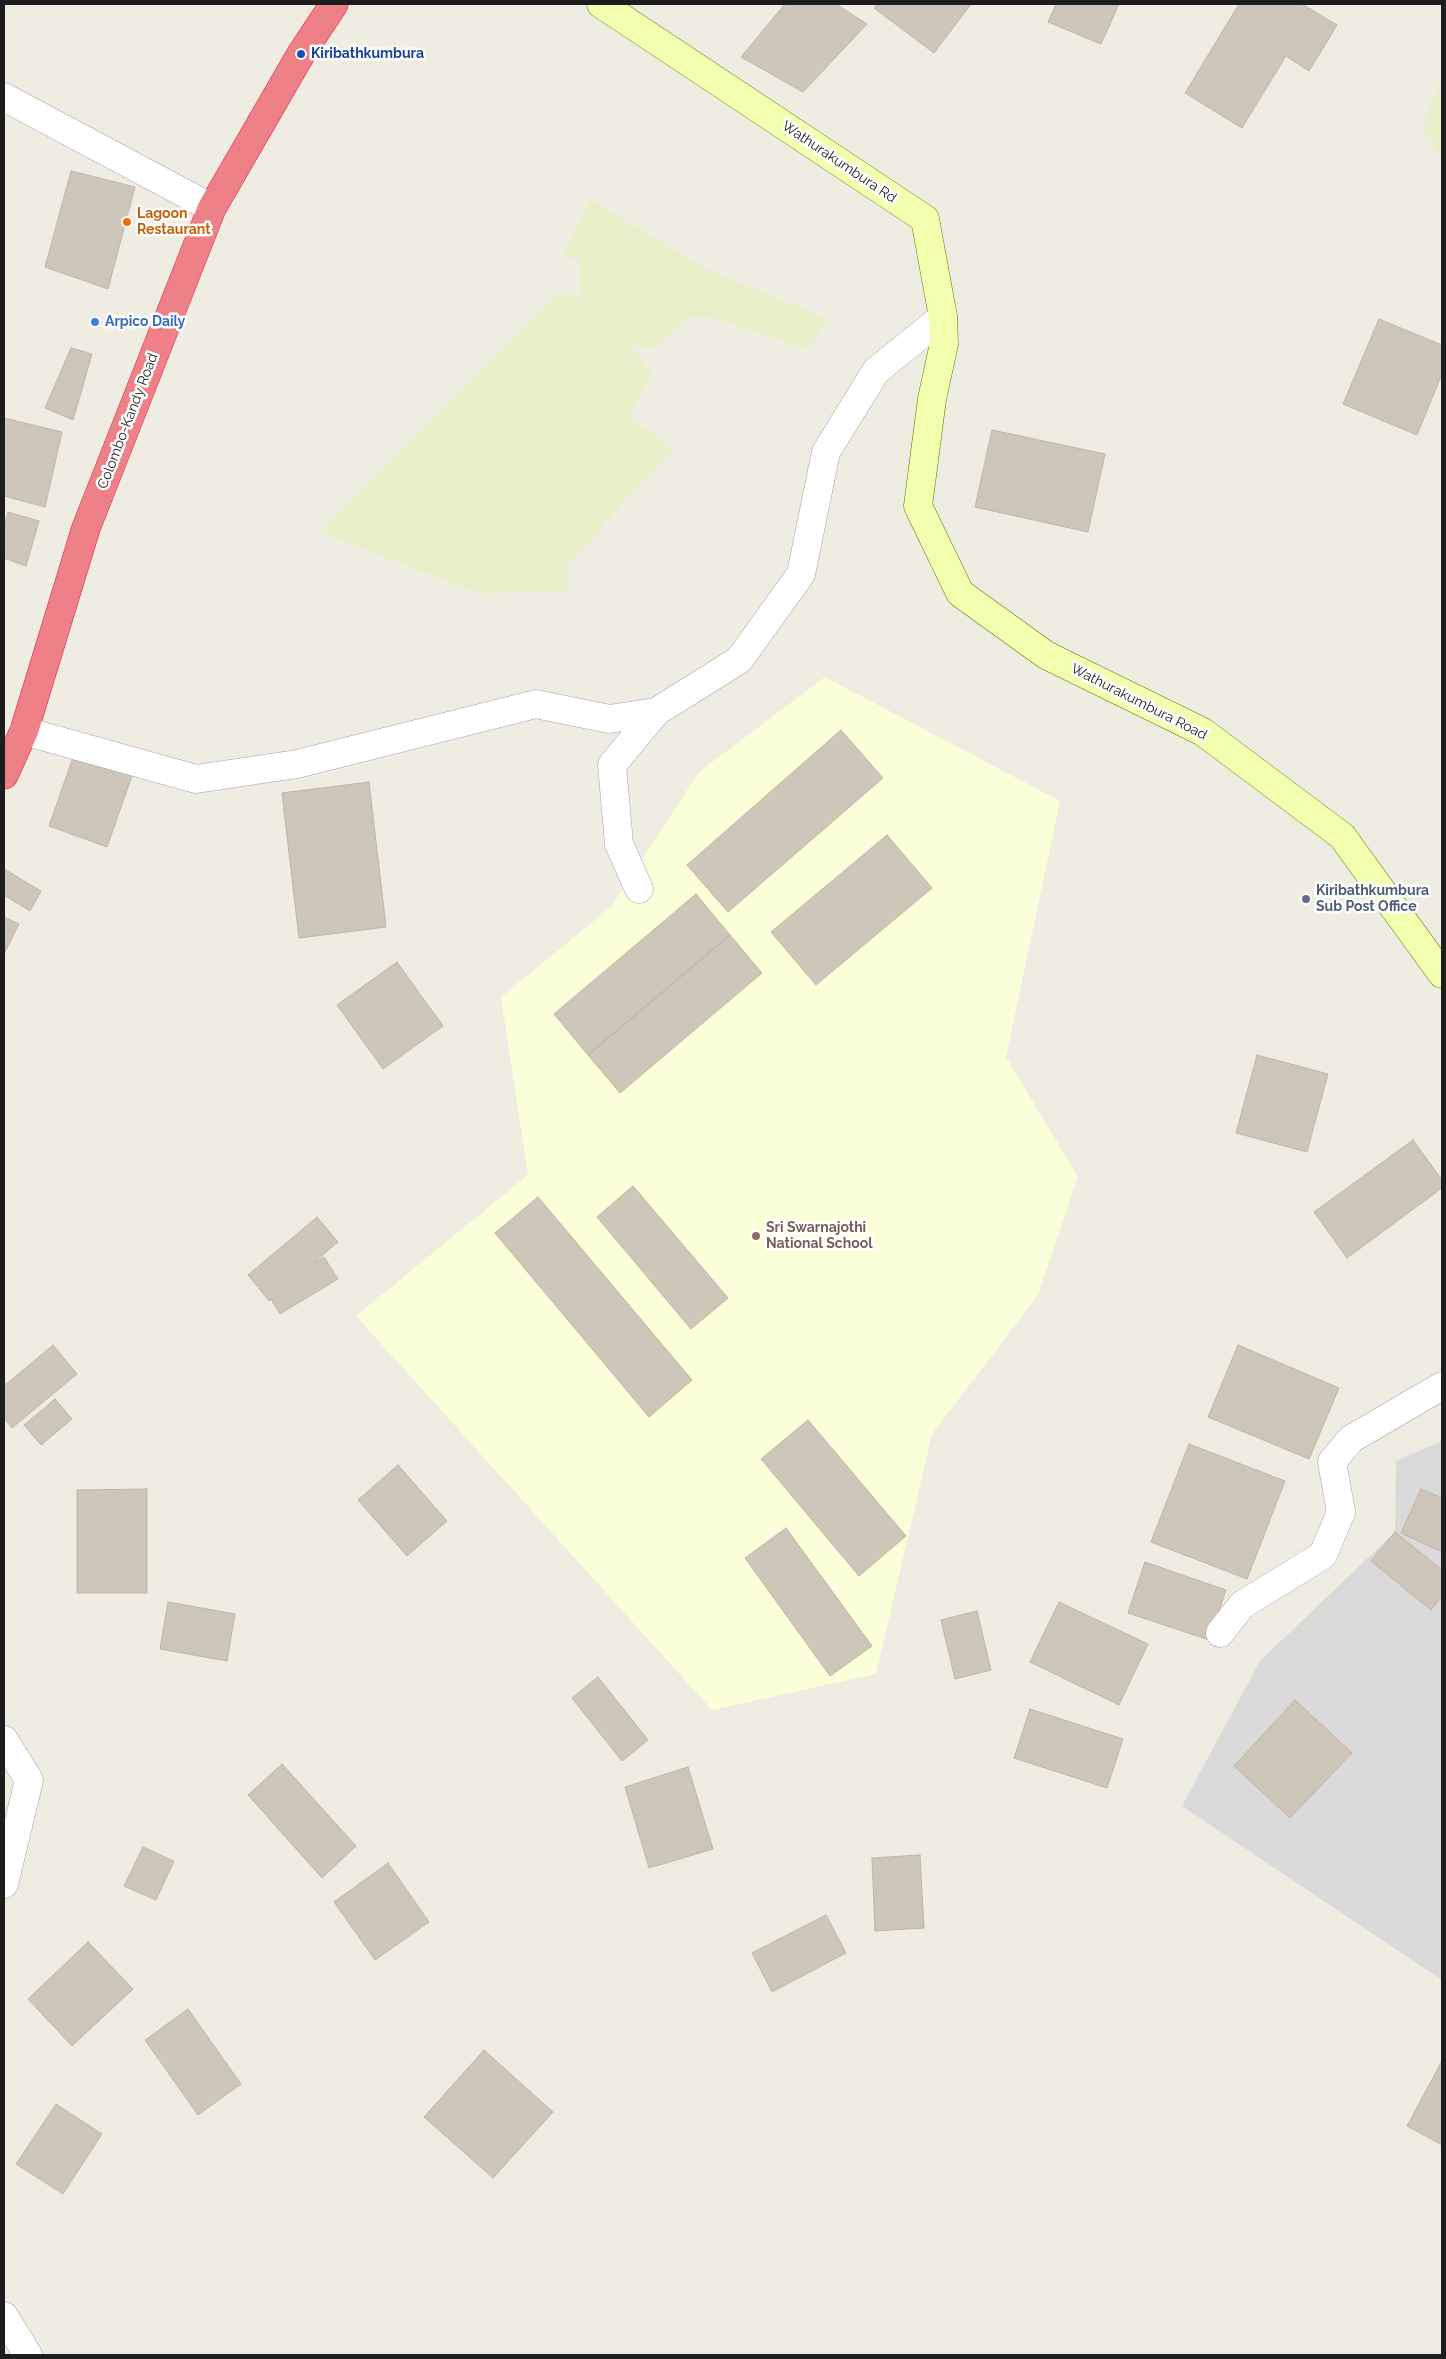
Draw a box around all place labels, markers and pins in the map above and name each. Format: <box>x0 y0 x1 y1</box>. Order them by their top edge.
place label: Kiribathkumbura <box>311 46 424 62</box>
marker: Kiribathkumbura <box>295 48 307 60</box>
place label: Lagoon Restaurant <box>137 206 211 238</box>
marker: Lagoon Restaurant <box>121 216 133 228</box>
place label: Arpico Daily <box>105 314 185 330</box>
marker: Arpico Daily <box>89 316 101 328</box>
place label: Kiribathkumbura Sub Post Office <box>1316 883 1429 916</box>
marker: Kiribathkumbura Sub Post Office <box>1300 893 1312 905</box>
place label: Sri Swarnajothi National School <box>766 1220 873 1252</box>
marker: Sri Swarnajothi National School <box>750 1230 762 1242</box>

